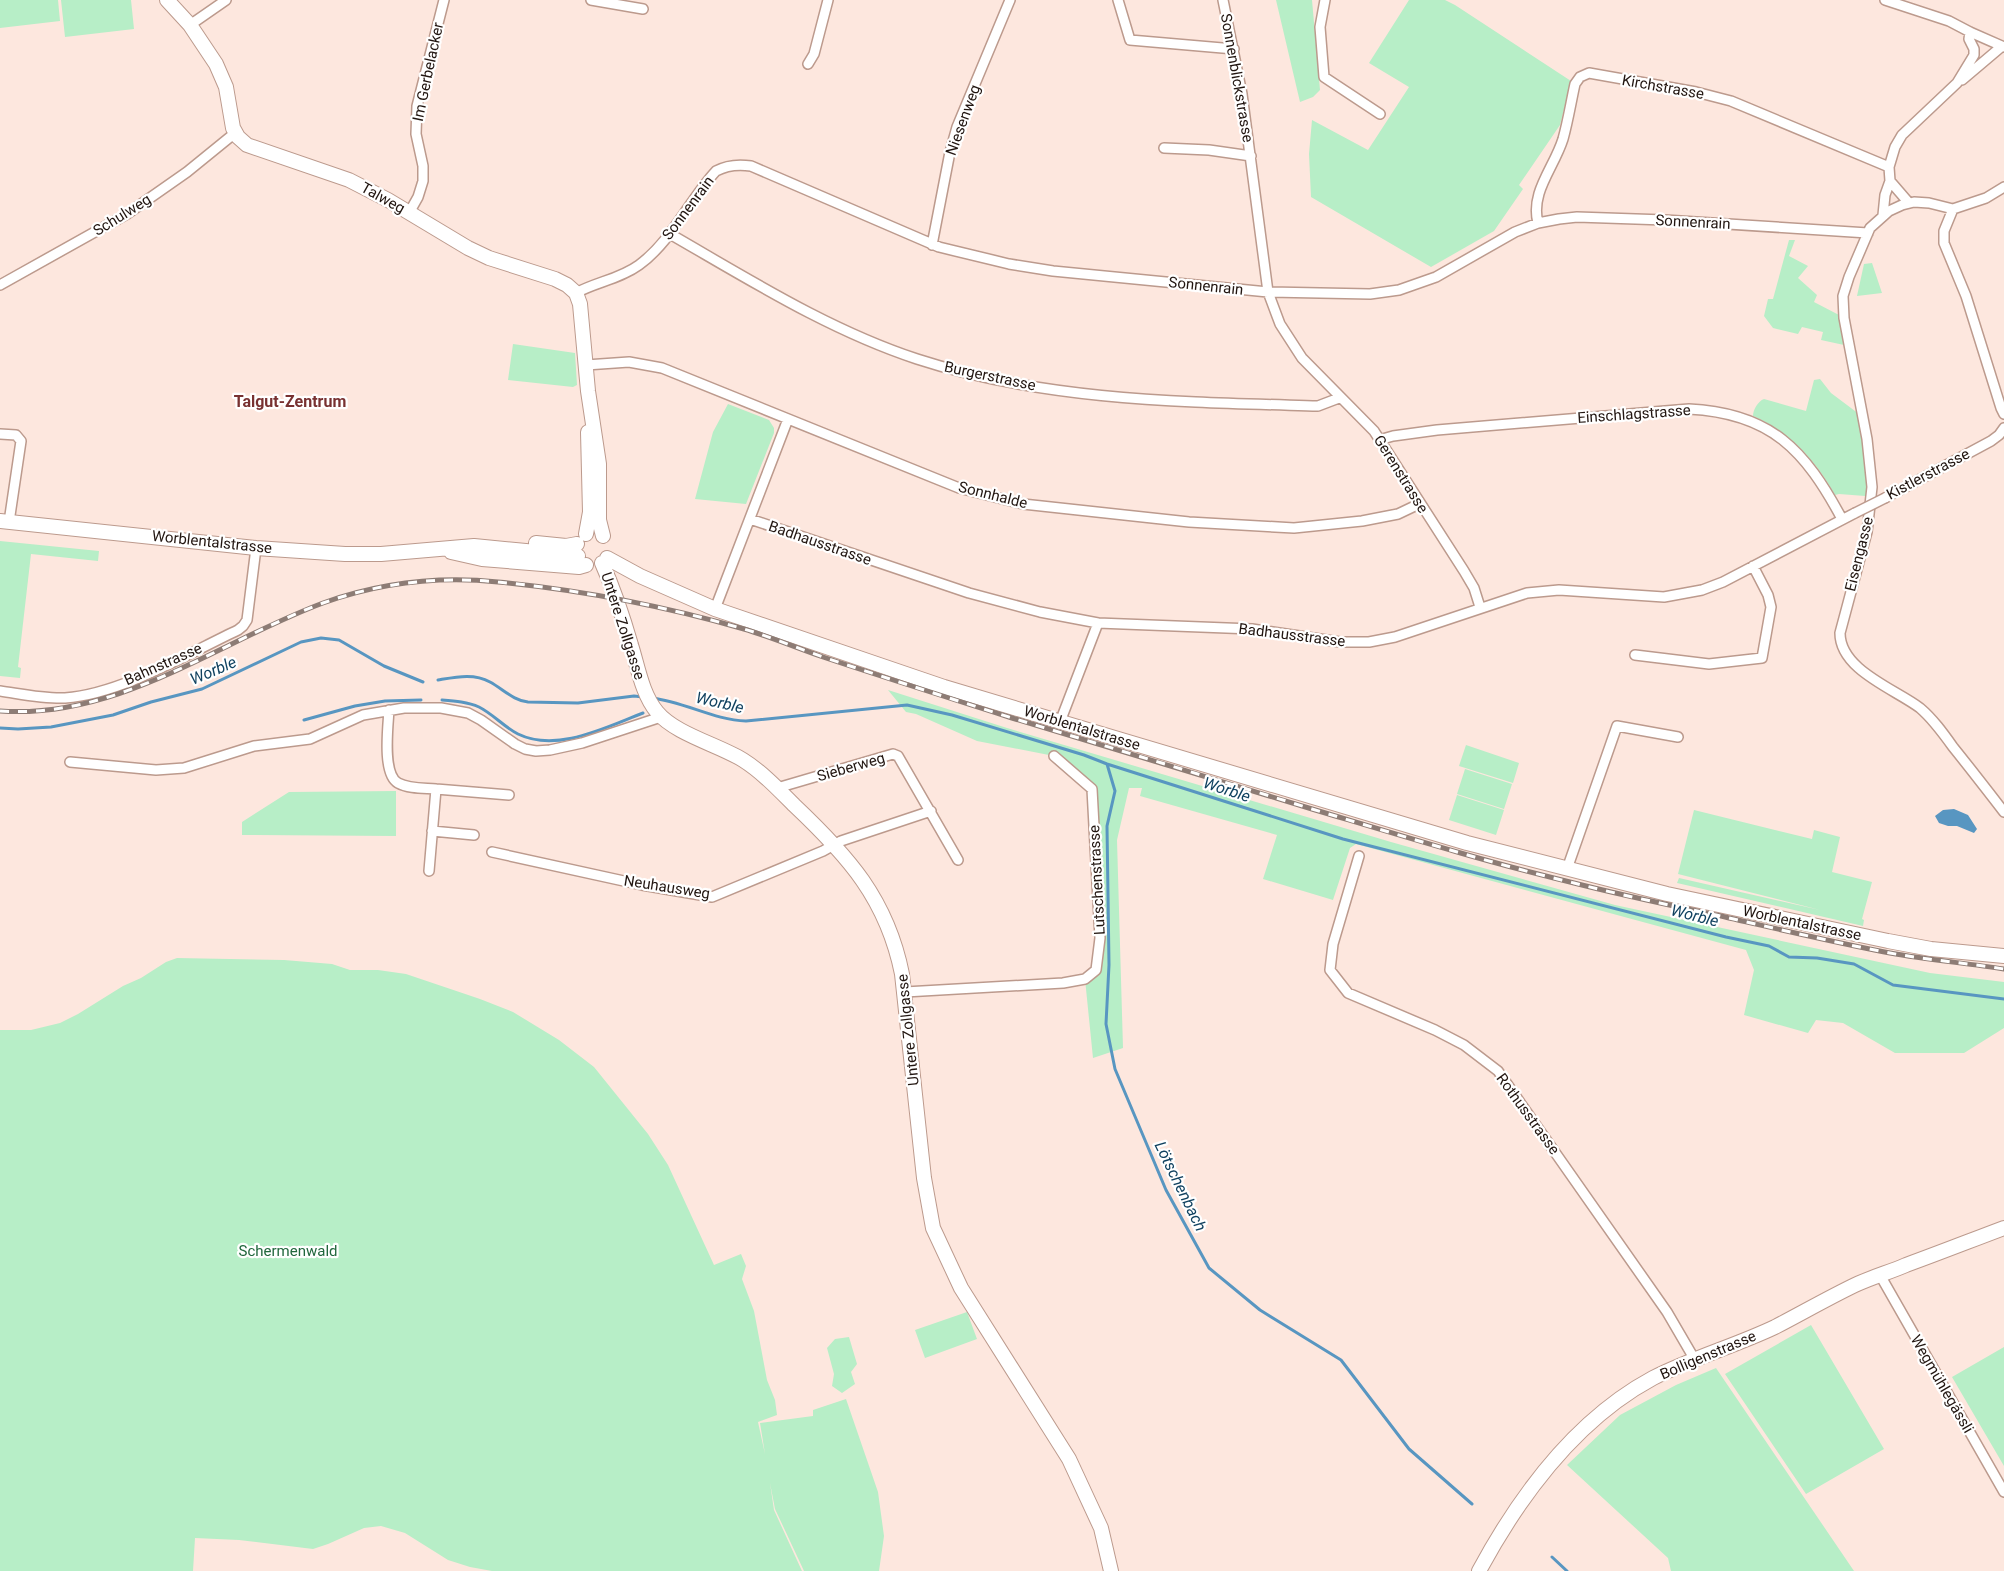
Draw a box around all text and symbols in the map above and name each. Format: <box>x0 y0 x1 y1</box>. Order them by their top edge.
street label: Sonnenblickstrasse <box>1217 12 1257 144</box>
street label: Im Gerbelacker <box>409 21 447 123</box>
street label: Kirchstrasse <box>1620 71 1706 103</box>
street label: Niesenweg <box>942 82 984 158</box>
street label: Sonnenrain <box>658 173 718 243</box>
street label: Talweg <box>358 179 408 217</box>
street label: Schulweg <box>90 190 154 240</box>
street label: Sonnenrain <box>1655 211 1731 233</box>
street label: Sonnenrain <box>1168 273 1244 299</box>
street label: Burgerstrasse <box>943 358 1037 394</box>
district label: Talgut-Zentrum <box>234 392 346 411</box>
street label: Einschlagstrasse <box>1577 401 1691 427</box>
street label: Gerenstrasse <box>1370 432 1432 516</box>
street label: Kistlerstrasse <box>1883 445 1973 503</box>
street label: Sonnhalde <box>957 478 1029 512</box>
street label: Eisengasse <box>1841 515 1877 593</box>
street label: Badhausstrasse <box>766 517 874 569</box>
street label: Worblentalstrasse <box>151 527 273 557</box>
street label: Untere Zollgasse <box>597 570 649 682</box>
street label: Badhausstrasse <box>1238 620 1346 650</box>
street label: Bahnstrasse <box>121 639 205 689</box>
water label: Worble <box>187 652 239 689</box>
water label: Worble <box>694 688 746 717</box>
street label: Worblentalstrasse <box>1022 702 1142 754</box>
street label: Sieberweg <box>815 749 887 785</box>
water label: Worble <box>1201 773 1253 806</box>
street label: Lutschenstrasse <box>1085 825 1109 935</box>
street label: Neuhausweg <box>623 871 711 903</box>
water label: Worble <box>1669 900 1721 931</box>
street label: Worblentalstrasse <box>1741 902 1863 944</box>
street label: Untere Zollgasse <box>893 973 923 1087</box>
street label: Rothusstrasse <box>1493 1070 1564 1158</box>
water label: Lötschenbach <box>1151 1138 1210 1234</box>
park label: Schermenwald <box>239 1242 338 1260</box>
street label: Bolligenstrasse <box>1657 1327 1759 1383</box>
street label: Wegmühlegässli <box>1907 1332 1977 1436</box>

